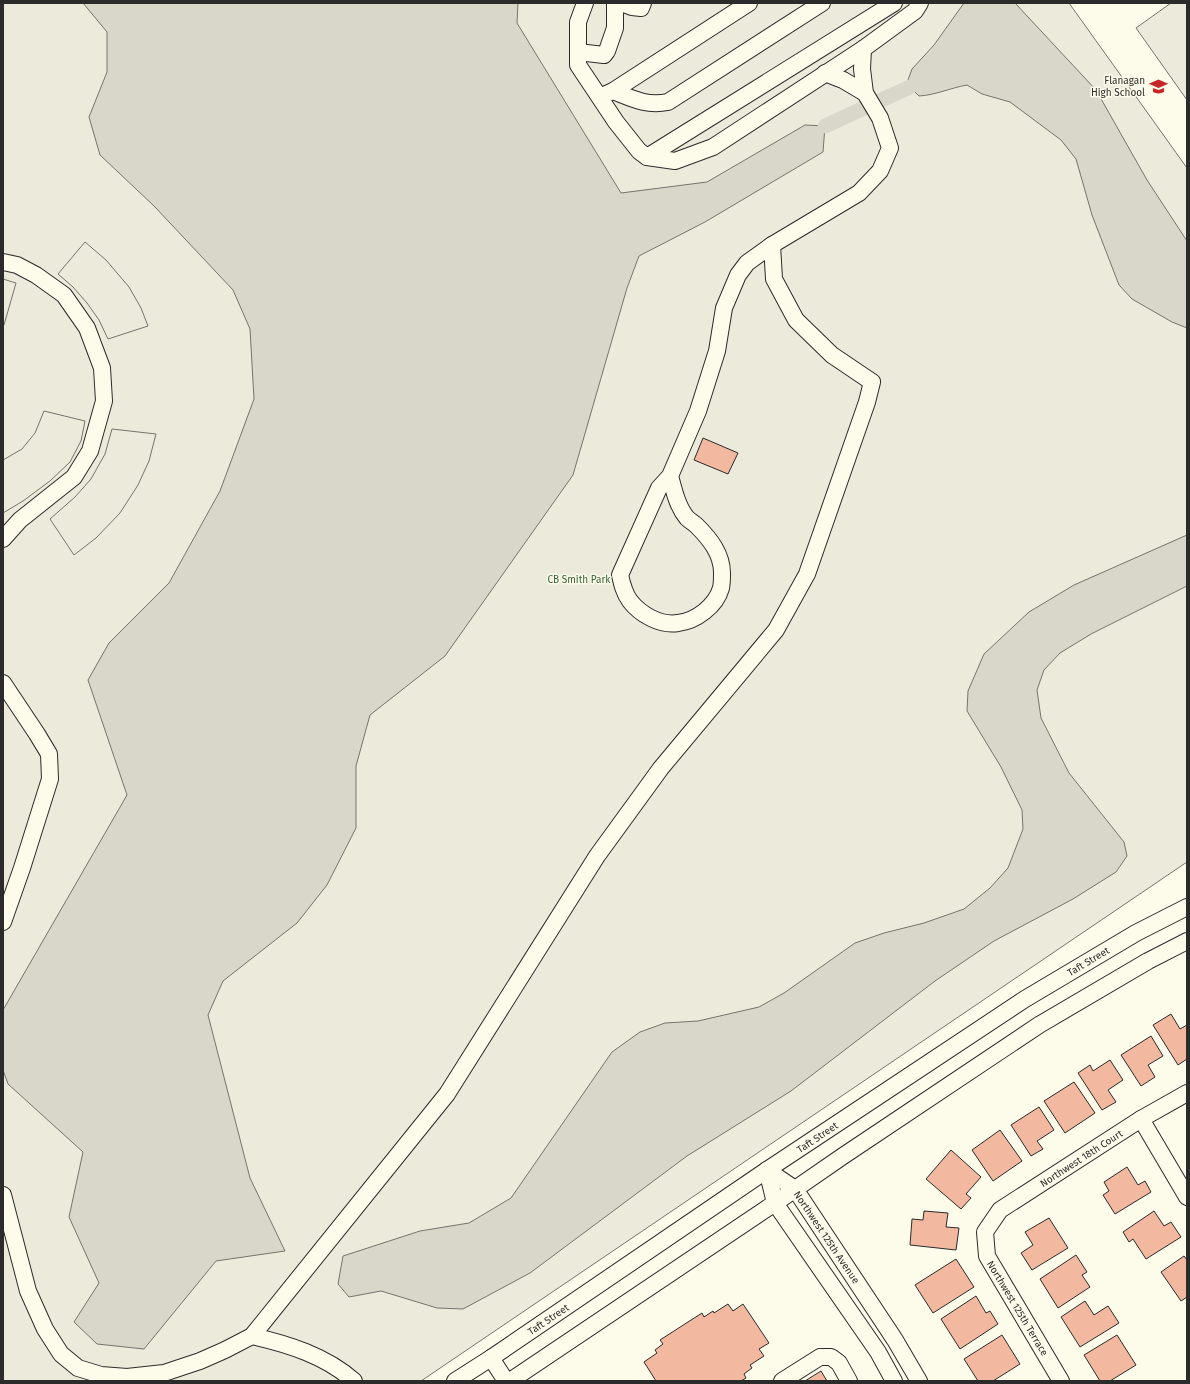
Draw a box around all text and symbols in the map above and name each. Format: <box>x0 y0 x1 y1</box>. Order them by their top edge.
place label: Flanagan High School <box>1091 75 1145 99</box>
school or university icon: Flanagan High School <box>1148 76 1168 96</box>
park label: CB Smith Park <box>548 574 611 586</box>
street label: Taft Street <box>1065 944 1112 979</box>
street label: Taft Street <box>795 1120 841 1156</box>
street label: Northwest 18th Court <box>1038 1127 1125 1190</box>
street label: Northwest 125th Avenue <box>791 1189 862 1286</box>
street label: Northwest 125th Terrace <box>984 1259 1050 1358</box>
street label: Taft Street <box>526 1302 572 1338</box>

